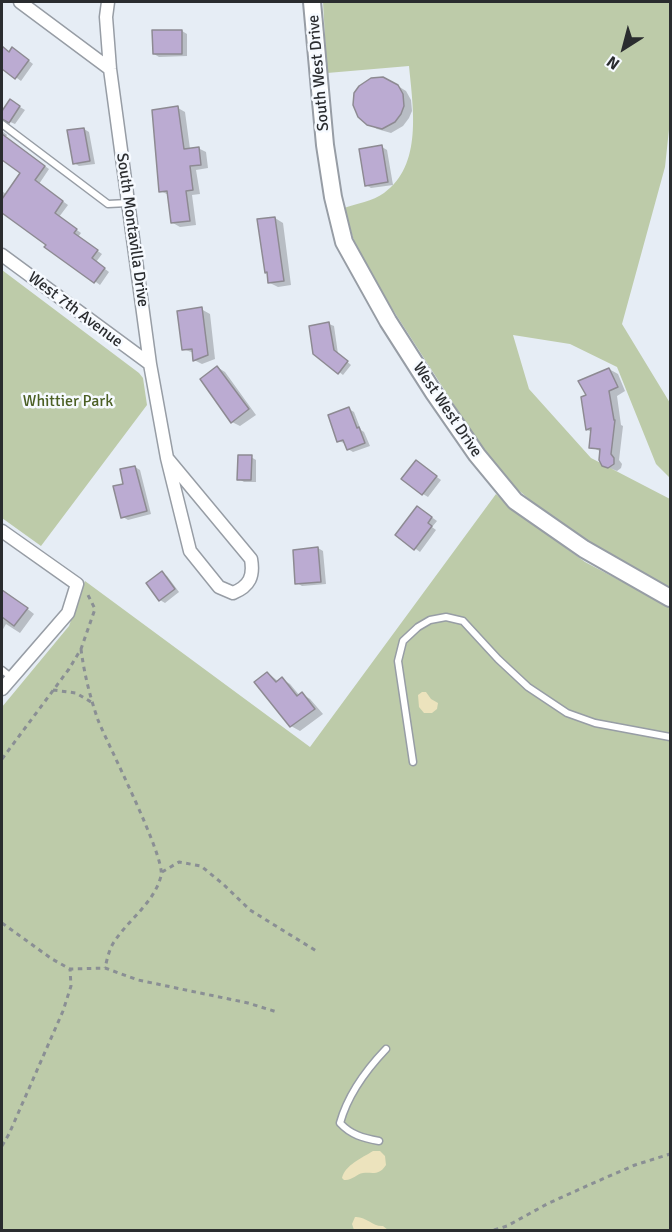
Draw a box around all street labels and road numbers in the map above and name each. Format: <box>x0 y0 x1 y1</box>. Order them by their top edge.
street label: South West Drive <box>304 14 334 132</box>
street label: South Montavilla Drive <box>112 152 152 308</box>
street label: West 7th Avenue <box>24 268 126 352</box>
street label: West West Drive <box>408 359 486 461</box>

